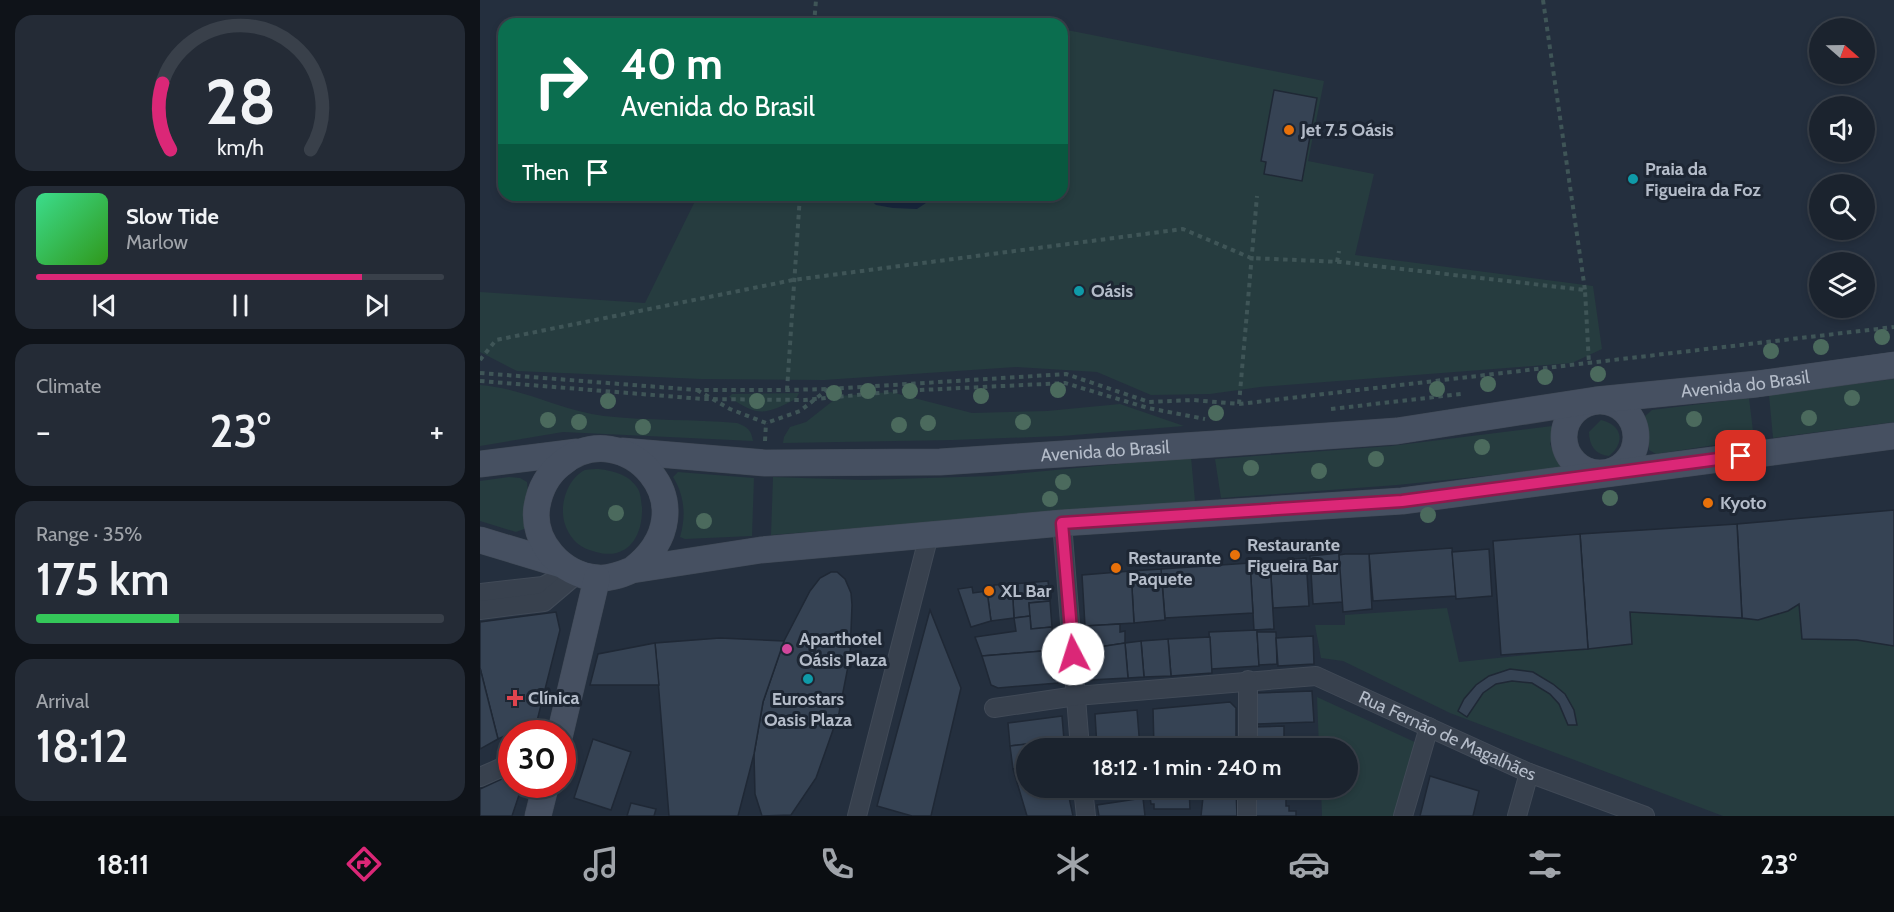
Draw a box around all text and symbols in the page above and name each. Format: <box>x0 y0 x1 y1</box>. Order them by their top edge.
north arrow <box>1809 18 1875 84</box>
map controls <box>1809 18 1875 318</box>
text: 40 m <box>621 38 723 90</box>
icon: right <box>522 42 600 120</box>
text: 28 <box>205 64 275 140</box>
text: Avenida do Brasil <box>621 90 815 123</box>
button: sound <box>1809 96 1875 162</box>
place label: Jet 7.5 Oásis <box>1300 119 1394 141</box>
marker: Jet 7.5 Oásis <box>1282 123 1296 137</box>
text: km/h <box>217 134 263 160</box>
icon: arrive <box>581 156 614 189</box>
place label: Praia da Figueira da Foz <box>1645 158 1761 201</box>
text: Then <box>522 159 569 186</box>
marker: Praia da Figueira da Foz <box>1626 172 1640 186</box>
button: search <box>1809 174 1875 240</box>
text: Slow Tide <box>126 203 219 230</box>
text: Marlow <box>126 230 188 254</box>
button: layers <box>1809 252 1875 318</box>
place label: Oásis <box>1091 280 1133 302</box>
marker: Oásis <box>1072 284 1086 298</box>
icon: previous <box>88 289 121 322</box>
icon: pause <box>224 289 257 322</box>
icon: next <box>360 289 393 322</box>
street label: Avenida do Brasil <box>1680 366 1812 403</box>
text: Climate <box>36 374 101 398</box>
text: 23° <box>209 404 271 458</box>
text: − <box>36 411 51 451</box>
text: + <box>429 411 444 451</box>
pin <box>1715 430 1766 481</box>
street label: Avenida do Brasil <box>1040 436 1171 466</box>
icon: arrive <box>1724 439 1757 472</box>
place label: Kyoto <box>1720 492 1767 514</box>
marker: Kyoto <box>1701 496 1715 510</box>
text: Range · 35% <box>36 522 142 546</box>
place label: Restaurante Figueira Bar <box>1247 534 1340 577</box>
place label: Restaurante Paquete <box>1128 547 1221 590</box>
marker: Restaurante Figueira Bar <box>1228 548 1242 562</box>
text: 175 km <box>36 552 170 606</box>
marker: Restaurante Paquete <box>1109 561 1123 575</box>
place label: XL Bar <box>1000 580 1052 602</box>
marker: XL Bar <box>982 584 996 598</box>
position arrow <box>1041 622 1105 686</box>
place label: Aparthotel Oásis Plaza <box>799 628 887 671</box>
marker: Aparthotel Oásis Plaza <box>780 642 794 656</box>
marker: Eurostars Oasis Plaza <box>801 672 815 686</box>
street label: Rua Fernão de Magalhães <box>1355 686 1539 786</box>
place label: Clínica <box>528 687 579 709</box>
place label: Eurostars Oasis Plaza <box>764 688 852 731</box>
text: Arrival <box>36 689 89 713</box>
marker: Clínica <box>506 689 524 707</box>
text: 18:12 <box>36 719 129 773</box>
speed limit sign: 30 <box>498 720 576 798</box>
text: 18:12 · 1 min · 240 m <box>1092 754 1282 781</box>
icon: directions <box>343 843 385 885</box>
icon: music <box>580 843 622 885</box>
icon: phone <box>816 843 858 885</box>
icon: climate <box>1052 843 1094 885</box>
icon: car <box>1288 843 1330 885</box>
icon: filters <box>1524 843 1566 885</box>
text: 18:11 <box>97 848 149 881</box>
text: 23° <box>1760 848 1797 881</box>

